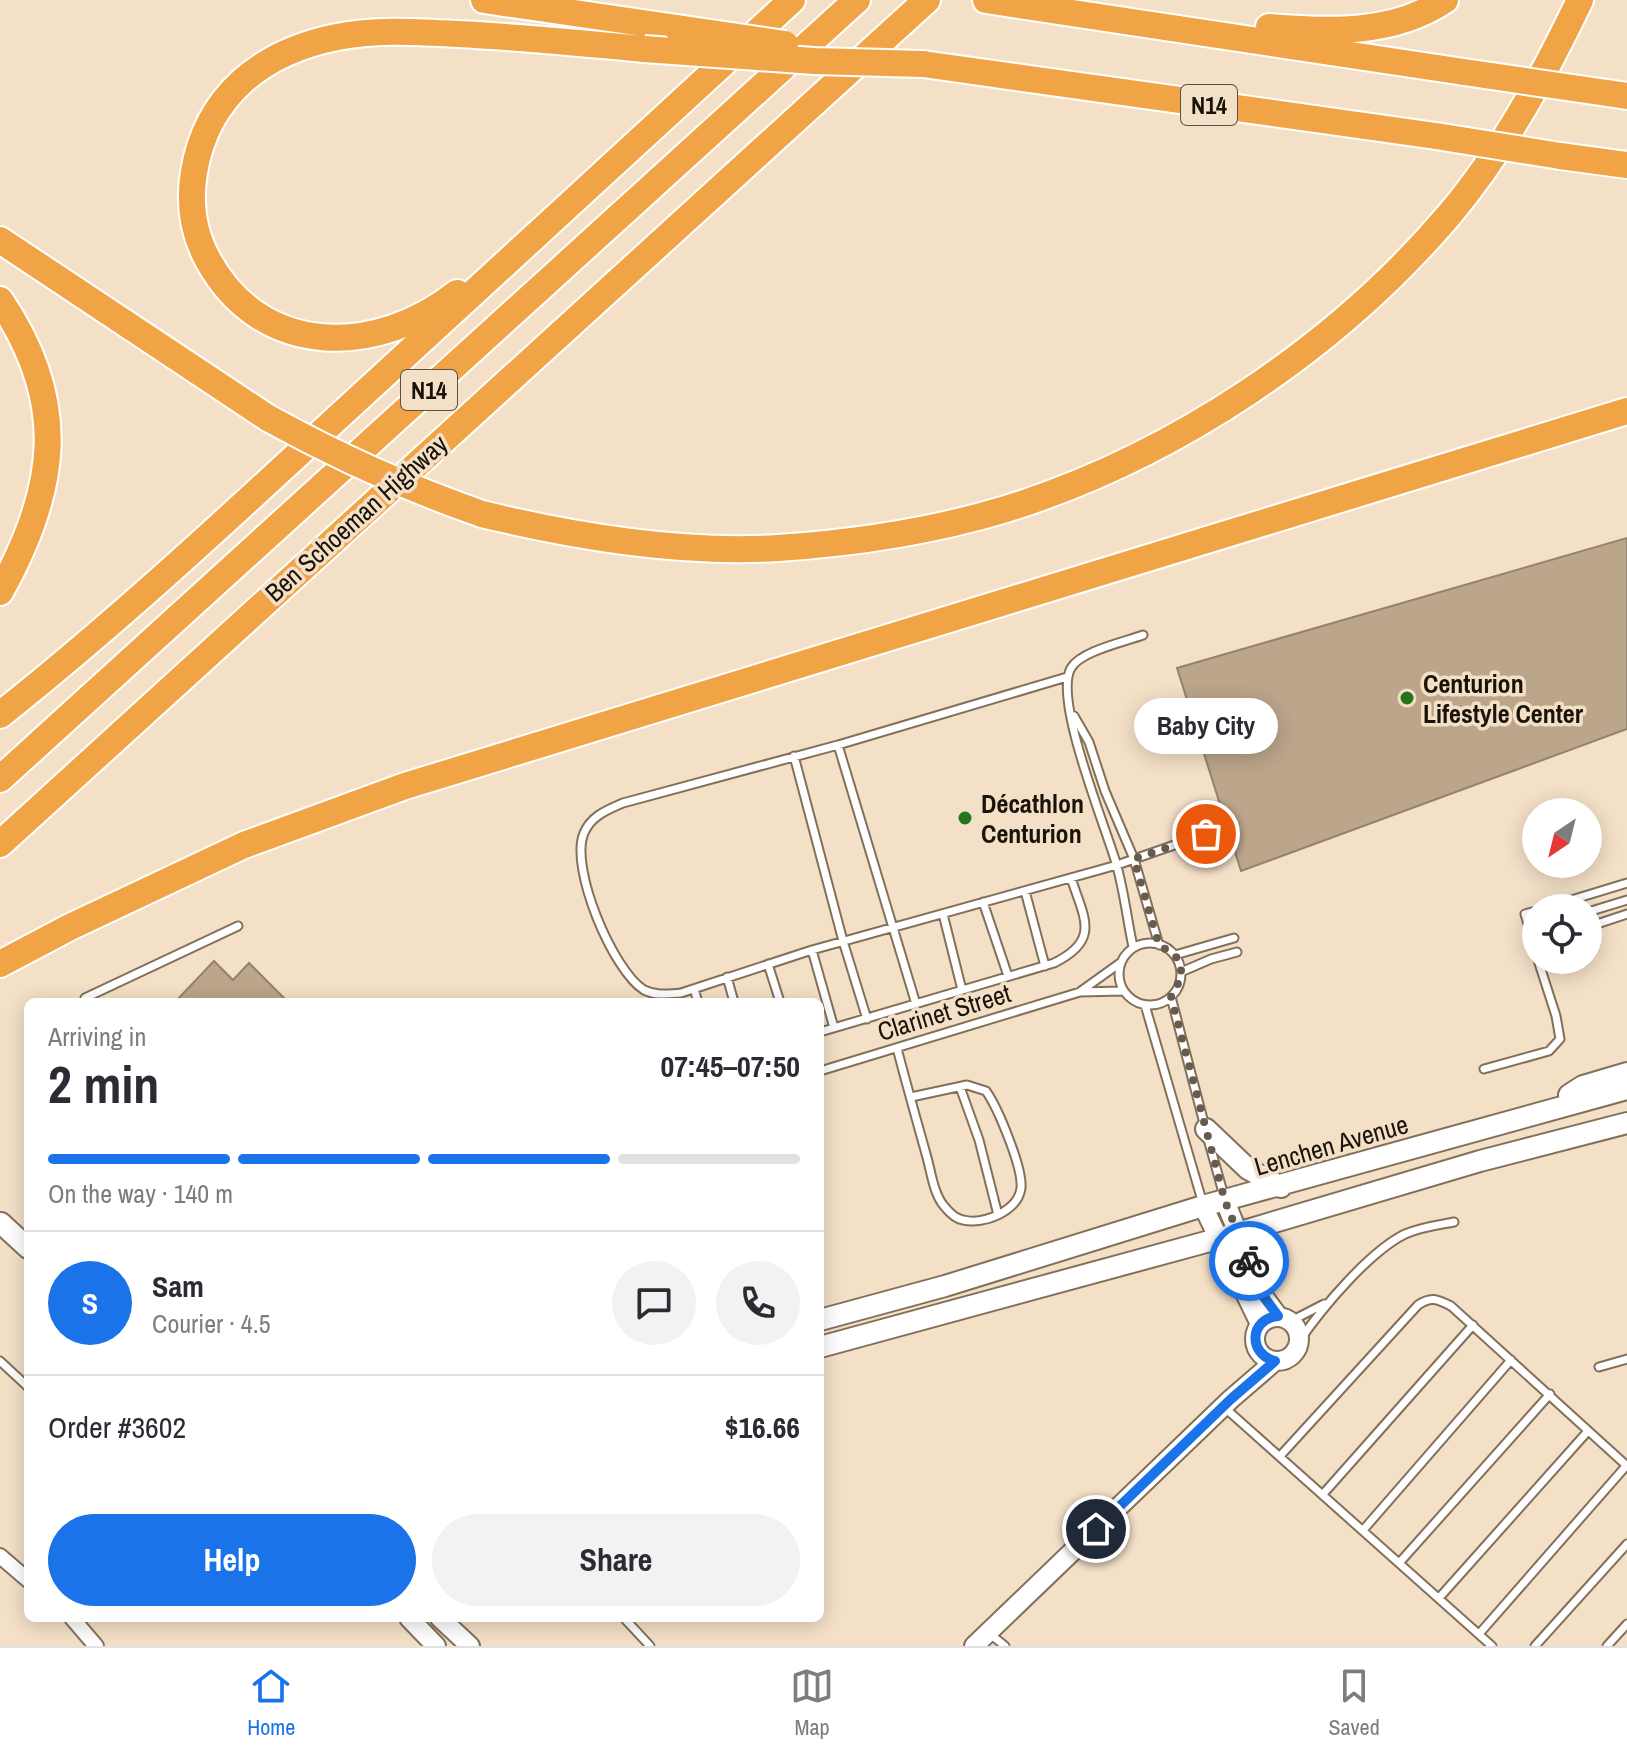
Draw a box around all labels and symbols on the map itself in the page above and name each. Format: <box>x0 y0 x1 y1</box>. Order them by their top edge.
road number: N14 <box>1181 85 1237 125</box>
road number: N14 <box>401 370 457 410</box>
street label: Ben Schoeman Highway <box>257 426 455 610</box>
place label: Centurion Lifestyle Center <box>1423 666 1584 731</box>
marker: Centurion Lifestyle Center <box>1398 689 1416 707</box>
callout: Baby City <box>1134 698 1278 754</box>
place label: Décathlon Centurion <box>981 786 1084 851</box>
north arrow <box>1522 798 1602 878</box>
pin <box>1172 800 1240 868</box>
marker: Décathlon Centurion <box>956 809 974 827</box>
street label: Clarinet Street <box>873 975 1015 1049</box>
street label: Lenchen Avenue <box>1250 1106 1412 1184</box>
courier <box>1209 1221 1289 1301</box>
pin <box>1062 1495 1130 1563</box>

